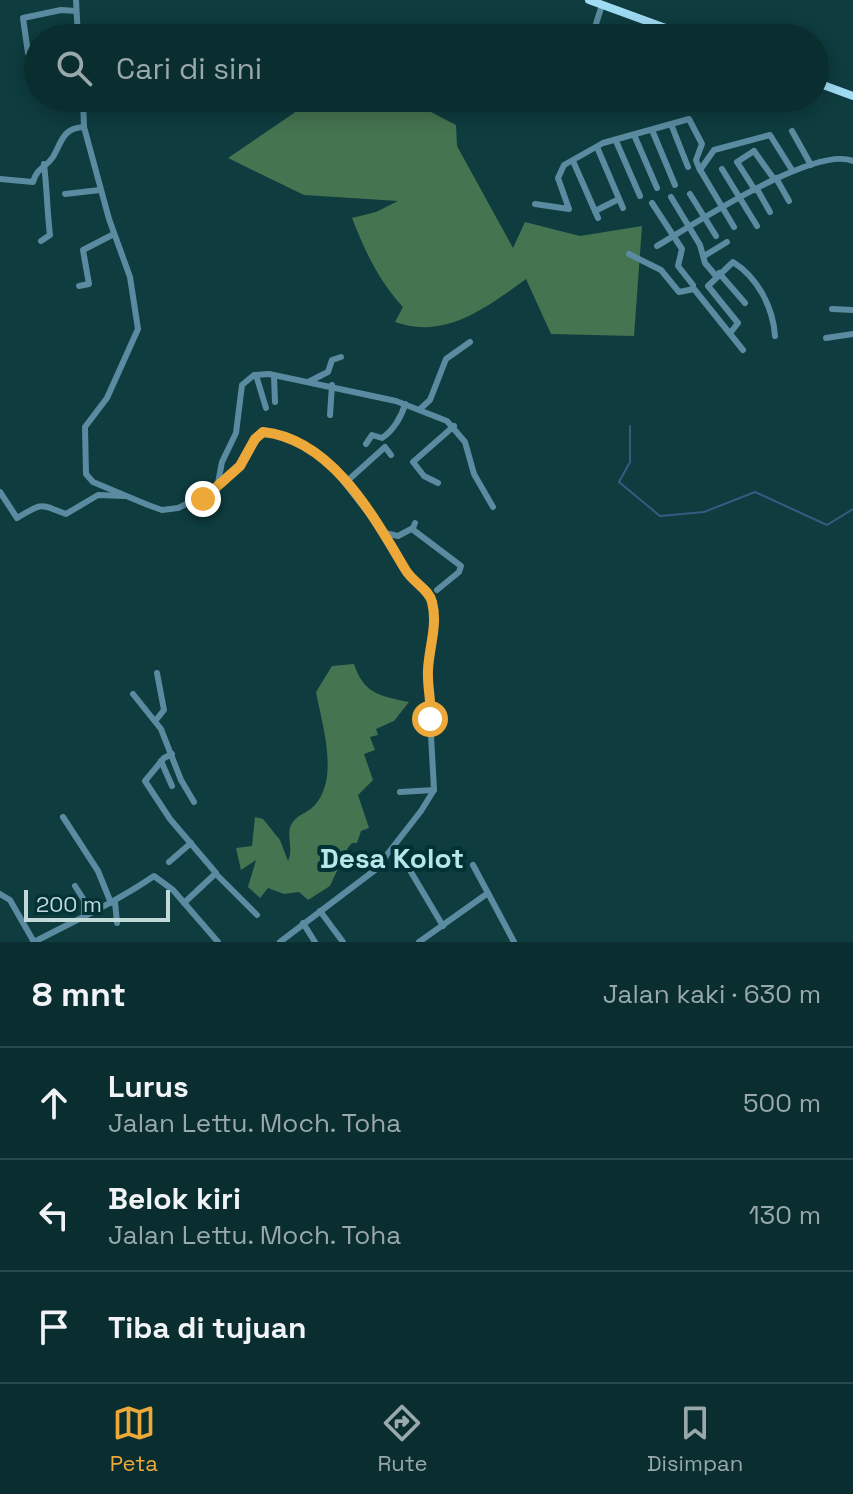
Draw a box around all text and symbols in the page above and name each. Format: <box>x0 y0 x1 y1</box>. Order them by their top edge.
search box <box>24 24 829 112</box>
icon: search <box>52 46 96 90</box>
text: Cari di sini <box>116 49 262 88</box>
route end <box>185 481 221 517</box>
route start <box>412 701 448 737</box>
district label: Desa Kolot <box>320 840 464 876</box>
scale bar <box>24 886 170 922</box>
text: 200 m <box>36 890 102 918</box>
text: 8 mnt <box>32 973 126 1016</box>
text: Jalan kaki · 630 m <box>603 977 821 1011</box>
text: Lurus <box>108 1067 189 1106</box>
icon: ahead <box>32 1081 76 1125</box>
text: 500 m <box>743 1086 821 1120</box>
text: Jalan Lettu. Moch. Toha <box>108 1106 401 1140</box>
text: Belok kiri <box>108 1179 241 1218</box>
icon: left <box>32 1193 76 1237</box>
text: 130 m <box>749 1198 821 1232</box>
text: Jalan Lettu. Moch. Toha <box>108 1218 401 1252</box>
icon: arrive <box>32 1305 76 1349</box>
text: Tiba di tujuan <box>108 1308 307 1347</box>
tab: Peta <box>110 1401 158 1477</box>
tab: Rute <box>377 1401 428 1477</box>
tab: Disimpan <box>647 1401 743 1477</box>

